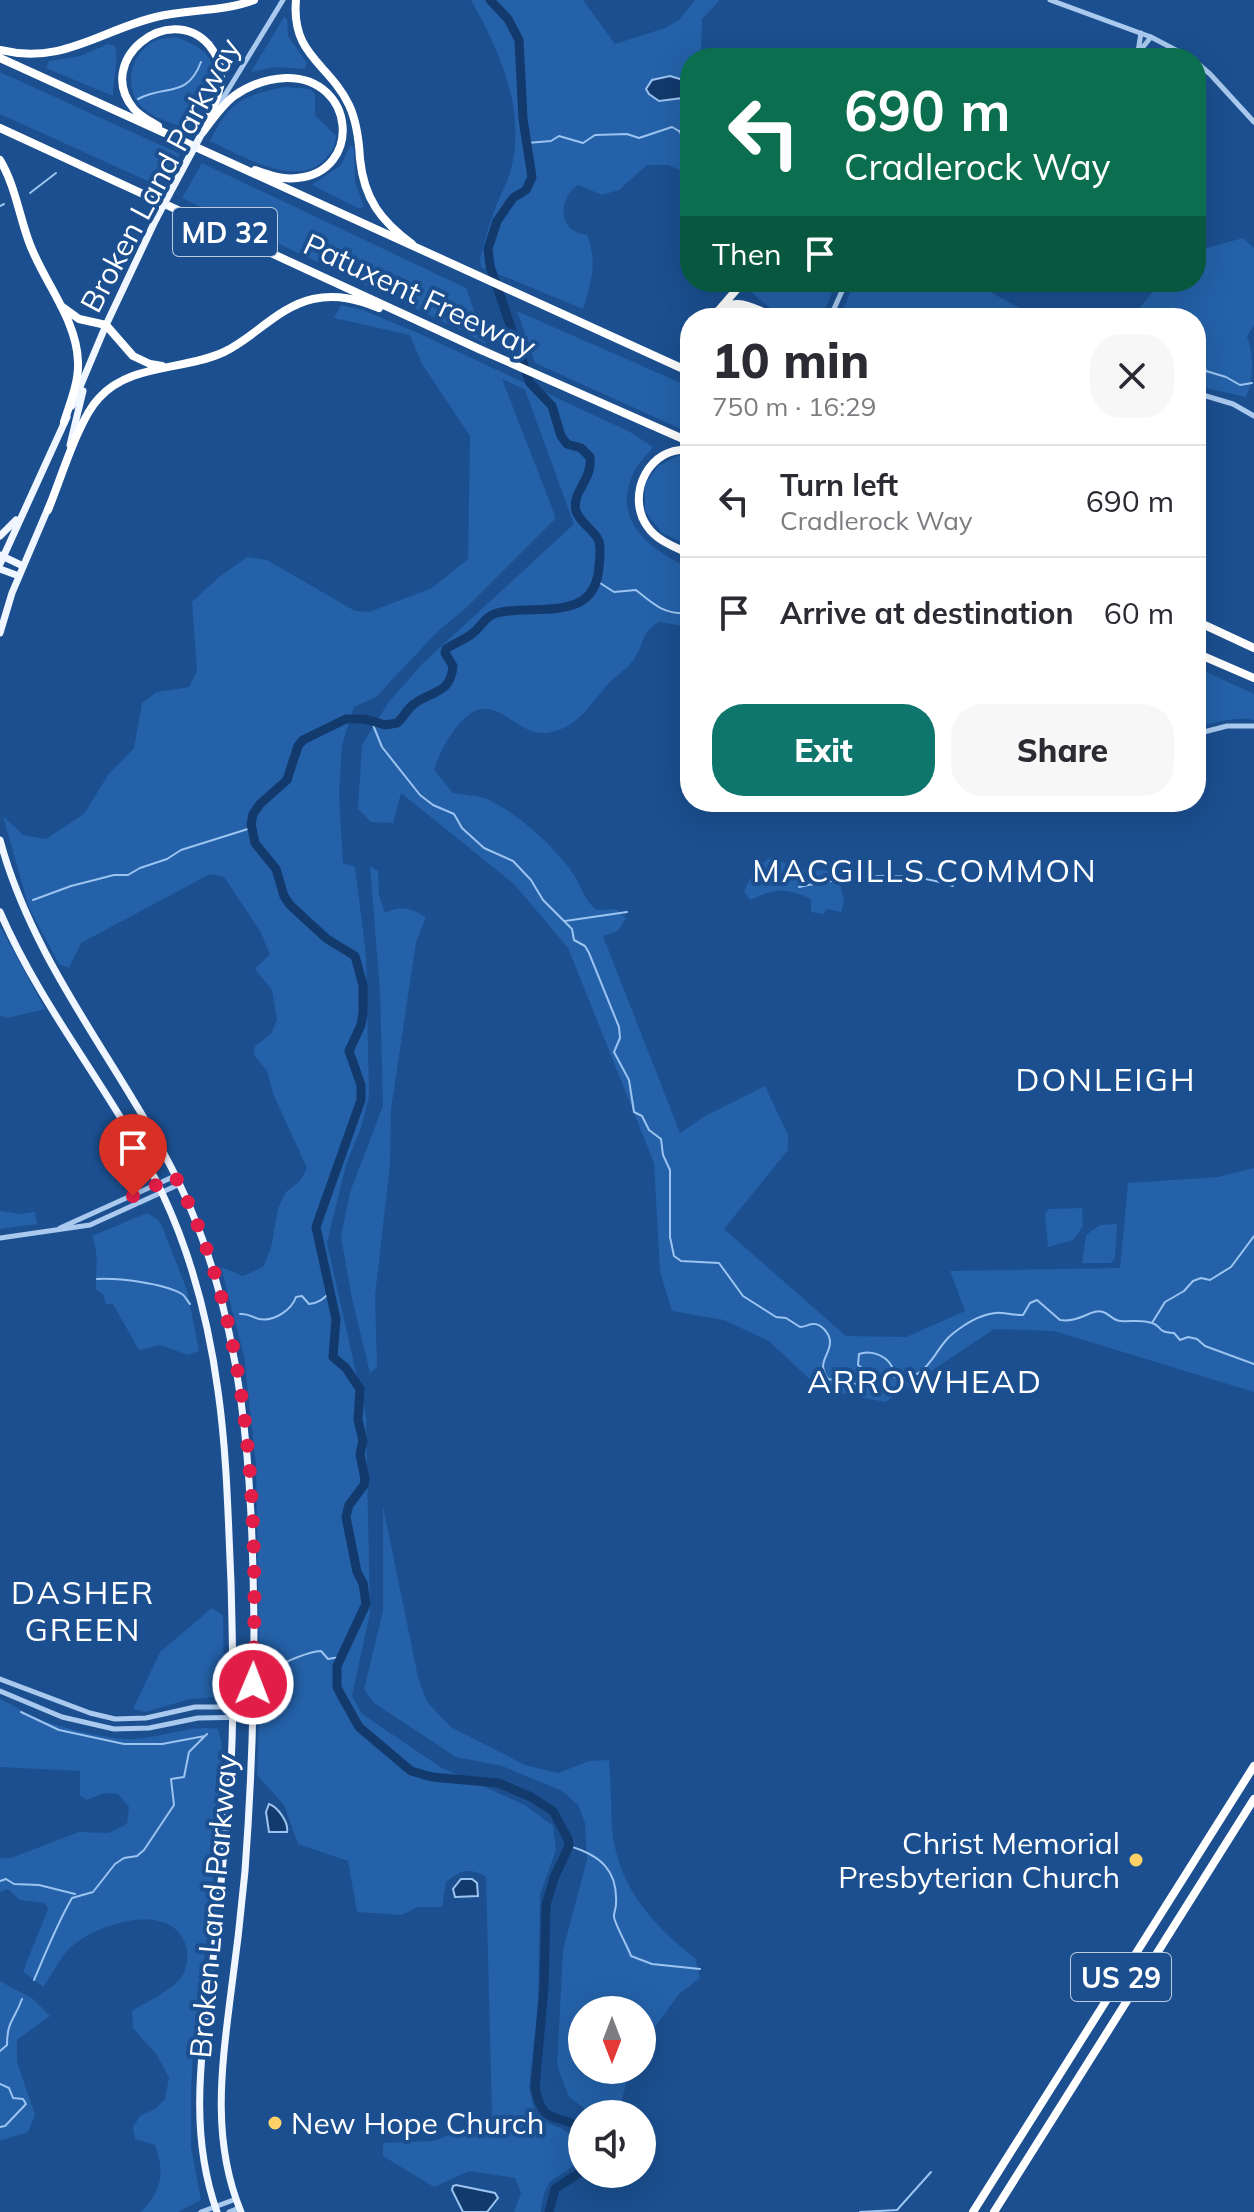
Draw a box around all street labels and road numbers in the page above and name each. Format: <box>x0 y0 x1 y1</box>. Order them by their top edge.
street label: Broken Land Parkway <box>72 31 248 319</box>
road number: MD 32 <box>173 208 277 256</box>
street label: Patuxent Freeway <box>298 225 542 365</box>
street label: Broken Land Parkway <box>181 1752 245 2060</box>
road number: US 29 <box>1071 1953 1171 2001</box>

